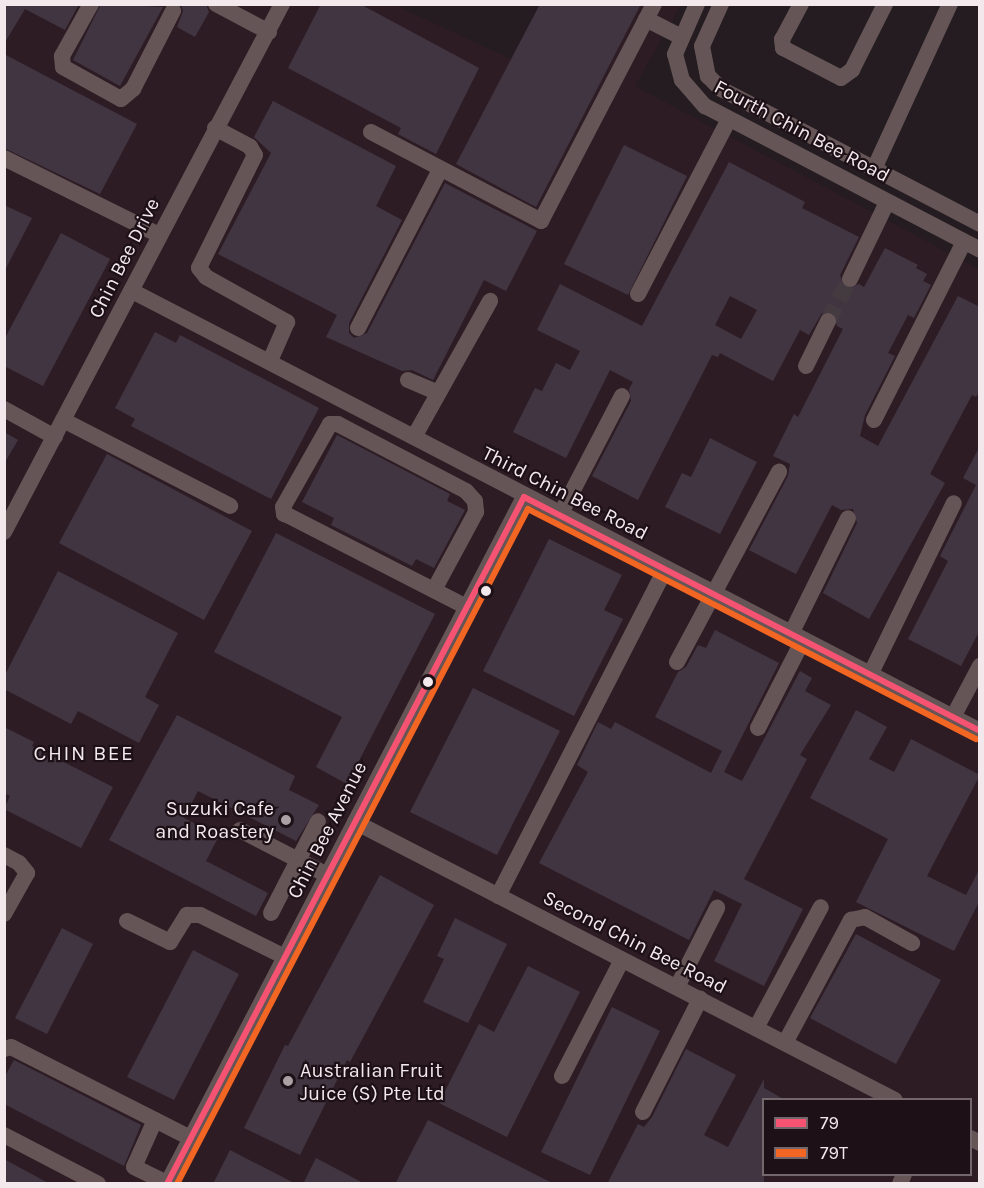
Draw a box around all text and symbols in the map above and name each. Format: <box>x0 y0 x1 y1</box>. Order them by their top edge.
street label: Fourth Chin Bee Road <box>710 75 894 187</box>
street label: Chin Bee Drive <box>83 194 165 322</box>
street label: Third Chin Bee Road <box>478 441 652 545</box>
unlabelled marker <box>480 585 492 597</box>
unlabelled marker <box>422 676 434 688</box>
district label: CHIN BEE <box>34 740 134 766</box>
street label: Chin Bee Avenue <box>282 757 372 903</box>
place label: Suzuki Cafe and Roastery <box>155 796 274 843</box>
marker: Suzuki Cafe and Roastery <box>279 813 293 827</box>
street label: Second Chin Bee Road <box>539 885 731 999</box>
place label: Australian Fruit Juice (S) Pte Ltd <box>300 1058 445 1105</box>
marker: Australian Fruit Juice (S) Pte Ltd <box>281 1074 295 1088</box>
legend <box>762 1098 972 1176</box>
text: 79 <box>820 1112 839 1134</box>
text: 79T <box>820 1142 848 1164</box>

